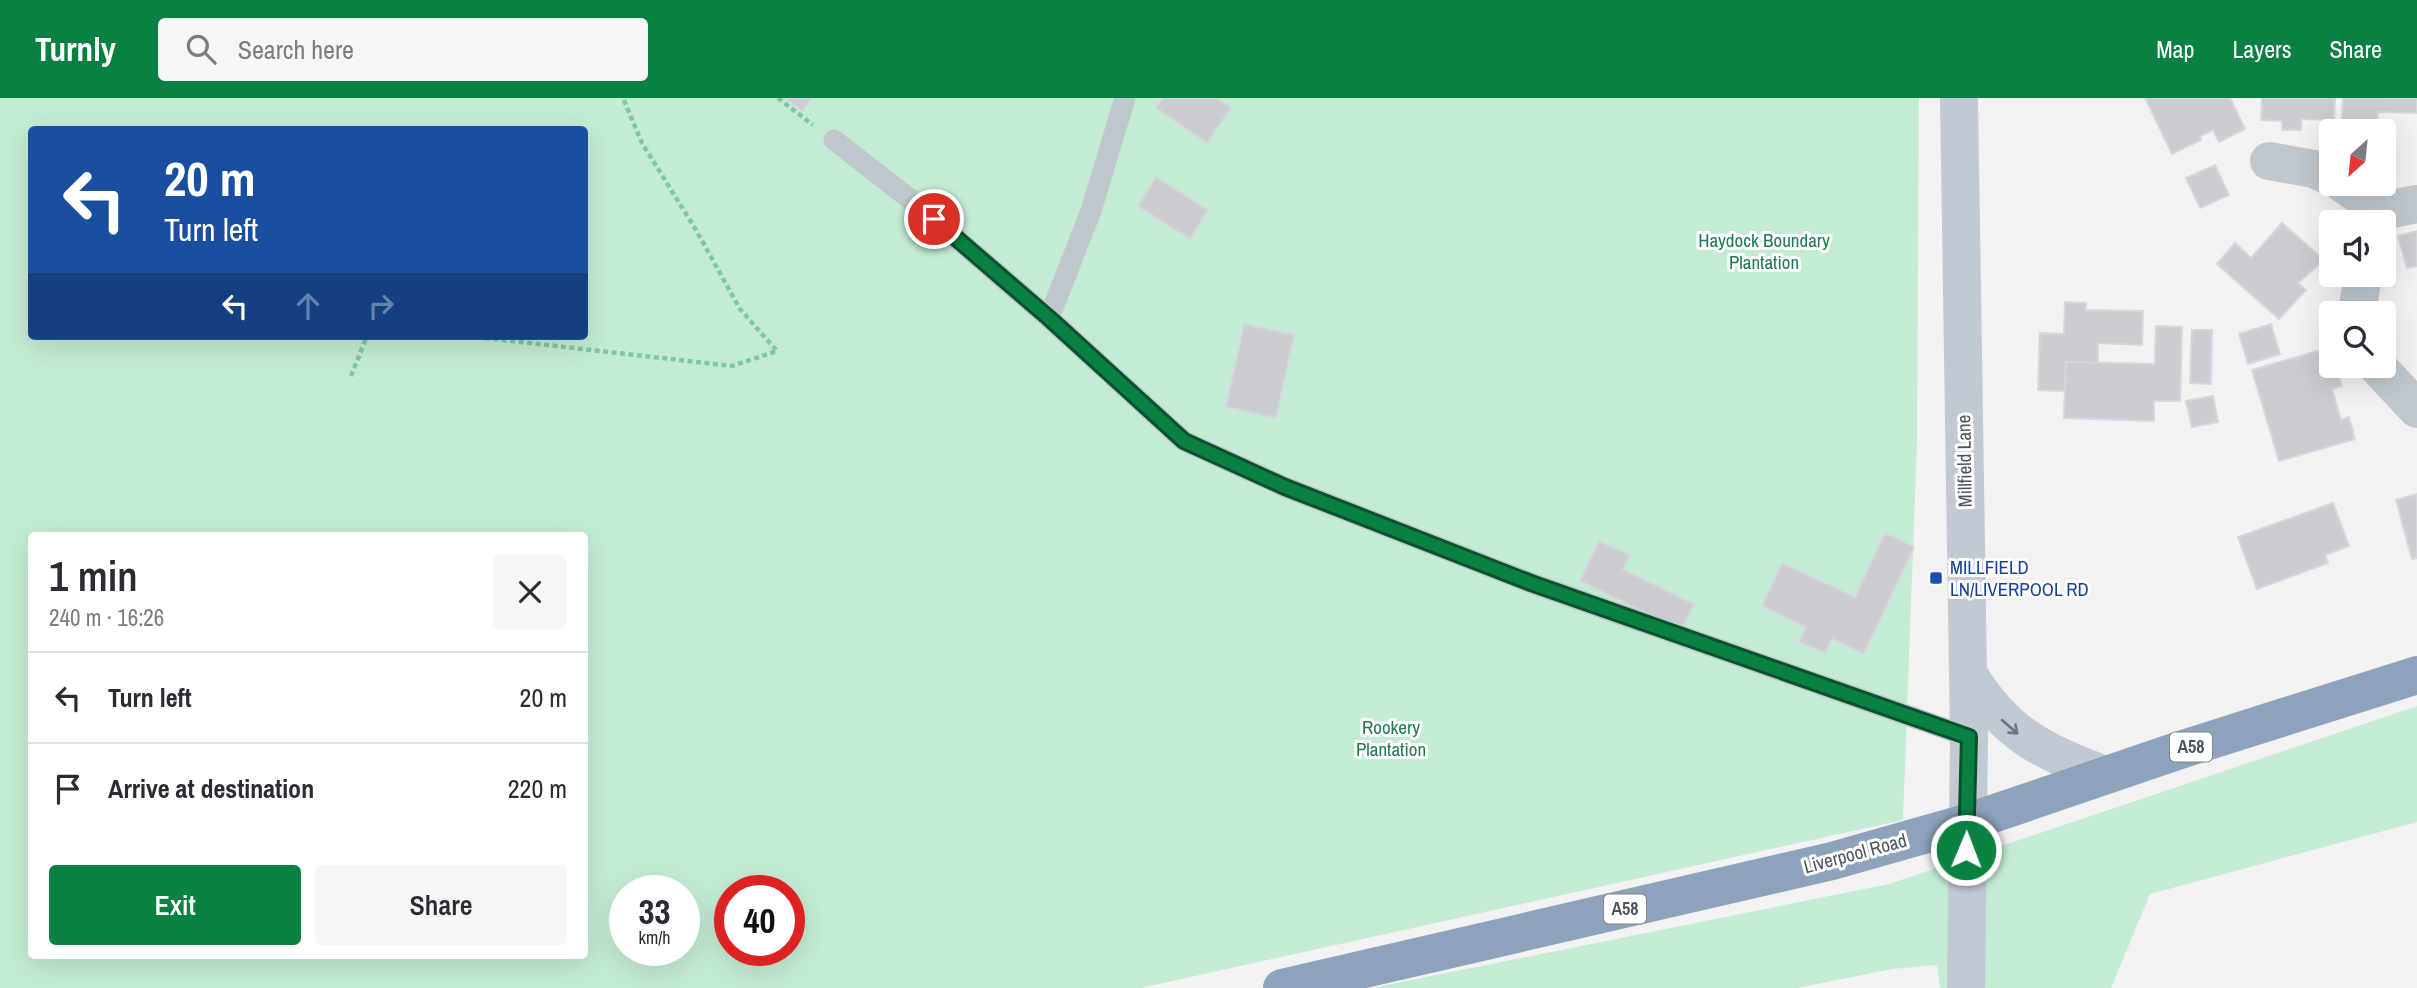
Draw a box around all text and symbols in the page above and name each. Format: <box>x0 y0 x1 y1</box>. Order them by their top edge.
search box <box>158 18 648 81</box>
text: Turnly <box>35 27 116 71</box>
icon: search <box>182 30 220 68</box>
text: Search here <box>238 32 354 67</box>
text: Map <box>2156 33 2194 65</box>
text: Layers <box>2232 33 2291 65</box>
text: Share <box>2329 33 2382 65</box>
north arrow <box>2319 119 2396 196</box>
map controls <box>2319 119 2396 378</box>
text: 20 m <box>164 145 256 211</box>
icon: left <box>49 154 140 245</box>
pin <box>904 189 964 249</box>
icon: arrive <box>915 200 953 238</box>
text: Turn left <box>164 208 258 251</box>
button: sound <box>2319 210 2396 287</box>
park label: Haydock Boundary Plantation <box>1698 227 1830 275</box>
icon: left <box>216 287 254 325</box>
icon: ahead <box>289 287 327 325</box>
icon: right <box>362 287 400 325</box>
button: search <box>2319 301 2396 378</box>
street label: Millfield Lane <box>1950 414 1978 508</box>
text: 1 min <box>49 548 138 604</box>
place label: MILLFIELD LN/LIVERPOOL RD <box>1950 554 2089 602</box>
button: close <box>493 555 567 629</box>
marker: MILLFIELD LN/LIVERPOOL RD <box>1928 570 1944 586</box>
text: 240 m · 16:26 <box>49 602 164 633</box>
icon: left <box>49 679 87 717</box>
text: Turn left <box>108 680 192 715</box>
text: 20 m <box>520 680 567 715</box>
park label: Rookery Plantation <box>1356 714 1426 762</box>
one-way arrow <box>2000 719 2018 735</box>
road number: A58 <box>2170 732 2212 762</box>
icon: arrive <box>49 770 87 808</box>
text: Arrive at destination <box>108 771 314 806</box>
text: 220 m <box>508 771 567 806</box>
position arrow <box>1929 813 2003 887</box>
street label: Liverpool Road <box>1801 827 1909 879</box>
button: Exit <box>49 865 301 945</box>
button: Share <box>315 865 567 945</box>
speed limit sign: 40 <box>714 875 805 966</box>
text: 33 <box>639 888 670 935</box>
road number: A58 <box>1604 894 1646 924</box>
text: km/h <box>639 925 671 950</box>

